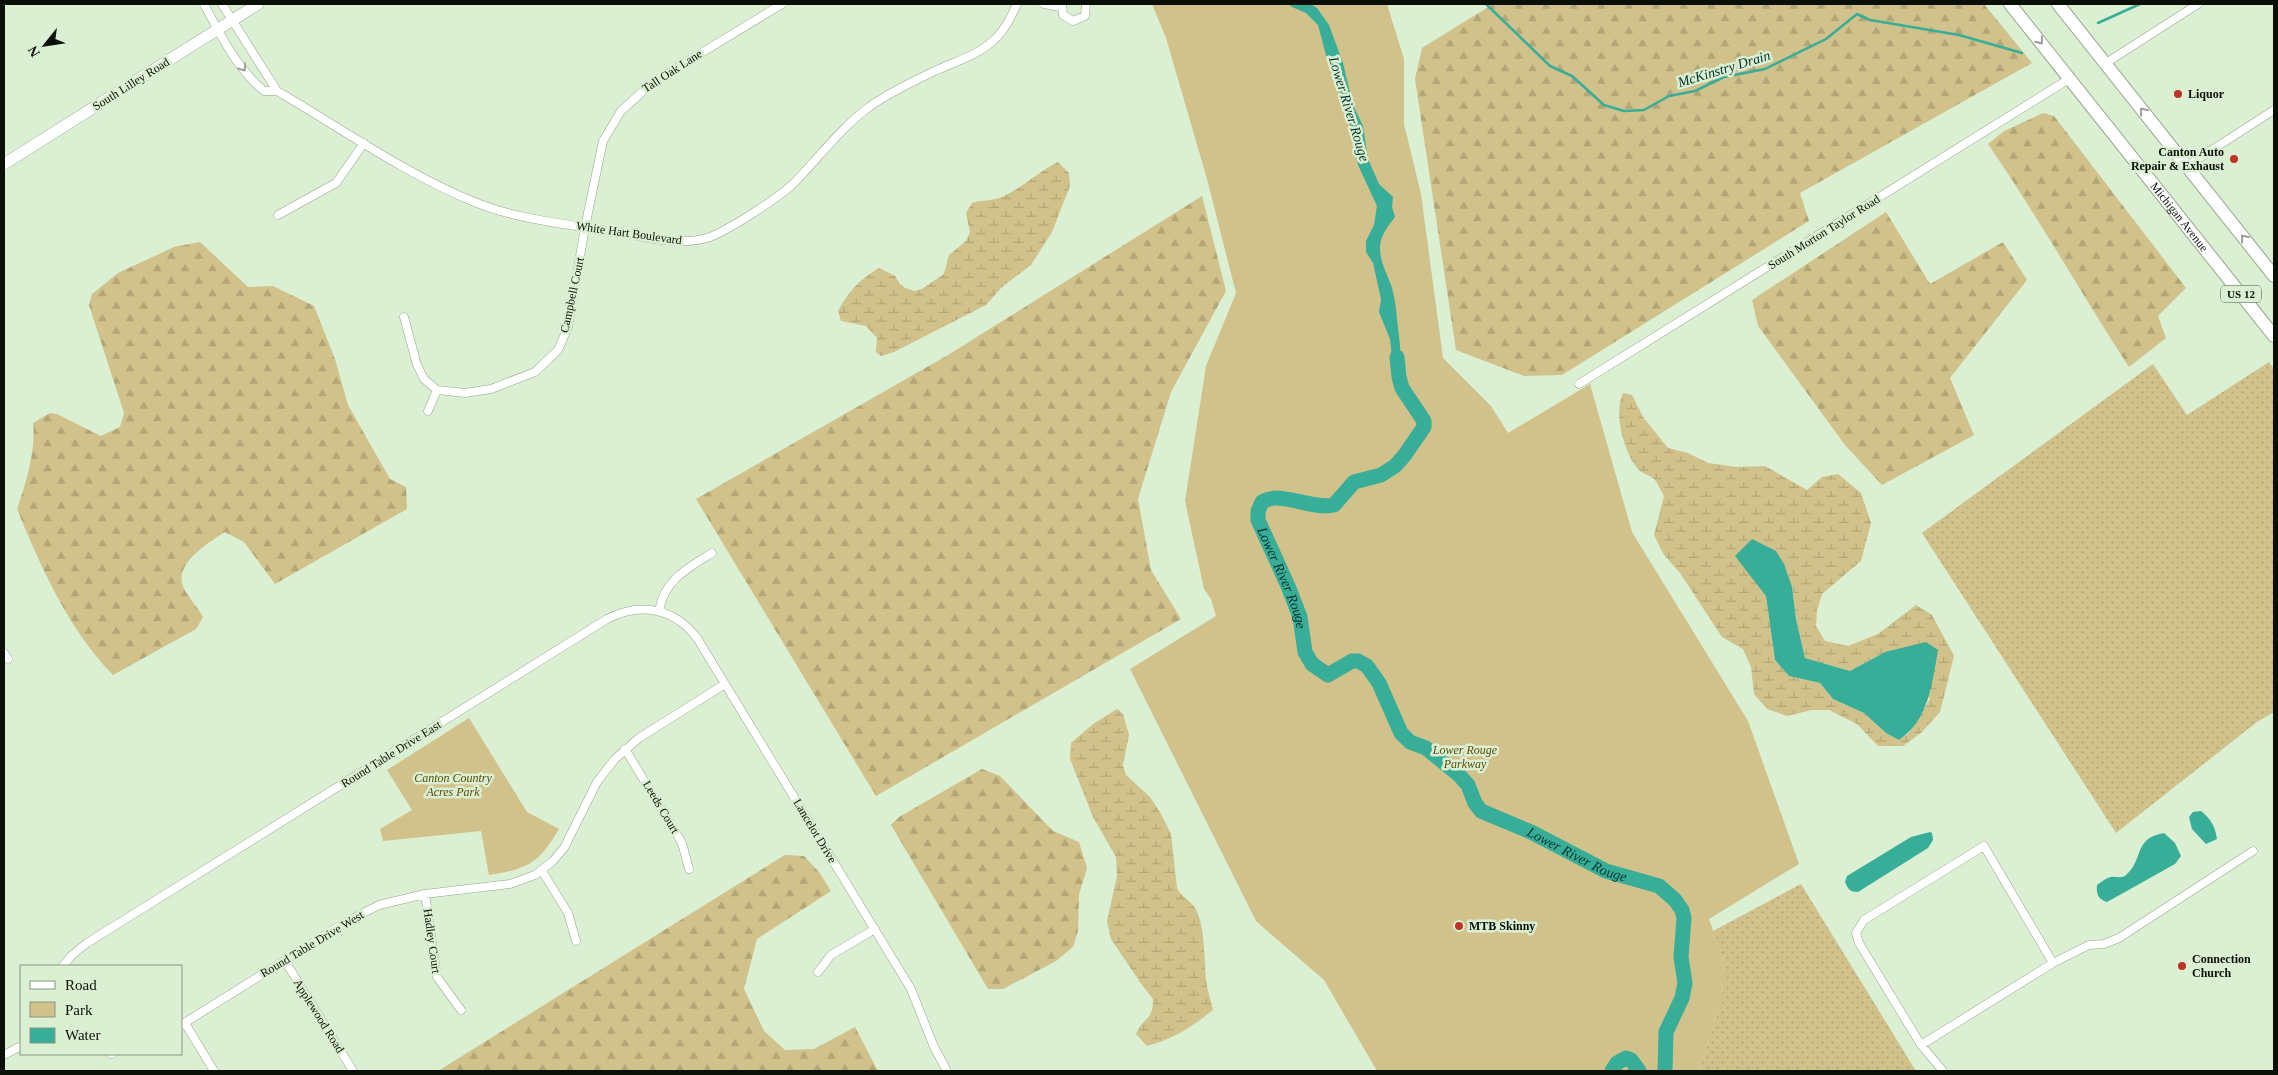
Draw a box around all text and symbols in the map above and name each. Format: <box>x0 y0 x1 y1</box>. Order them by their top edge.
north arrow <box>20 20 70 70</box>
one-way arrow <box>2034 35 2042 44</box>
text: N <box>25 43 43 59</box>
street label: Tall Oak Lane <box>639 46 705 96</box>
water label: McKinstry Drain <box>1675 48 1772 91</box>
water label: Lower River Rouge <box>1326 54 1372 163</box>
street label: South Lilley Road <box>90 55 172 113</box>
one-way arrow <box>237 62 246 72</box>
place label: Liquor <box>2188 87 2225 101</box>
marker: Liquor <box>2172 88 2184 100</box>
one-way arrow <box>2139 107 2148 116</box>
place label: Canton Auto Repair & Exhaust <box>2131 145 2224 173</box>
marker: Canton Auto Repair & Exhaust <box>2228 153 2240 165</box>
street label: Michigan Avenue <box>2147 179 2211 254</box>
street label: South Morton Taylor Road <box>1765 192 1883 272</box>
street label: White Hart Boulevard <box>575 219 683 247</box>
one-way arrow <box>2241 235 2249 244</box>
street label: Campbell Court <box>557 255 587 334</box>
road number: US 12 <box>2221 286 2261 302</box>
water label: Lower River Rouge <box>1254 524 1309 630</box>
street label: Round Table Drive East <box>338 717 444 790</box>
park label: Lower Rouge Parkway <box>1432 743 1498 771</box>
park label: Canton Country Acres Park <box>414 771 493 799</box>
street label: Leeds Court <box>640 778 683 836</box>
street label: Lancelot Drive <box>790 796 840 866</box>
water label: Lower River Rouge <box>1524 824 1629 884</box>
street label: Round Table Drive West <box>258 907 367 980</box>
street label: Hadley Court <box>421 908 444 975</box>
place label: MTB Skinny <box>1469 919 1535 933</box>
marker: MTB Skinny <box>1453 920 1465 932</box>
place label: Connection Church <box>2192 952 2251 980</box>
marker: Connection Church <box>2176 960 2188 972</box>
legend <box>20 965 182 1055</box>
text: Road <box>65 977 97 993</box>
street label: Applewood Road <box>291 977 347 1055</box>
text: Park <box>65 1002 93 1018</box>
text: Water <box>65 1027 100 1043</box>

